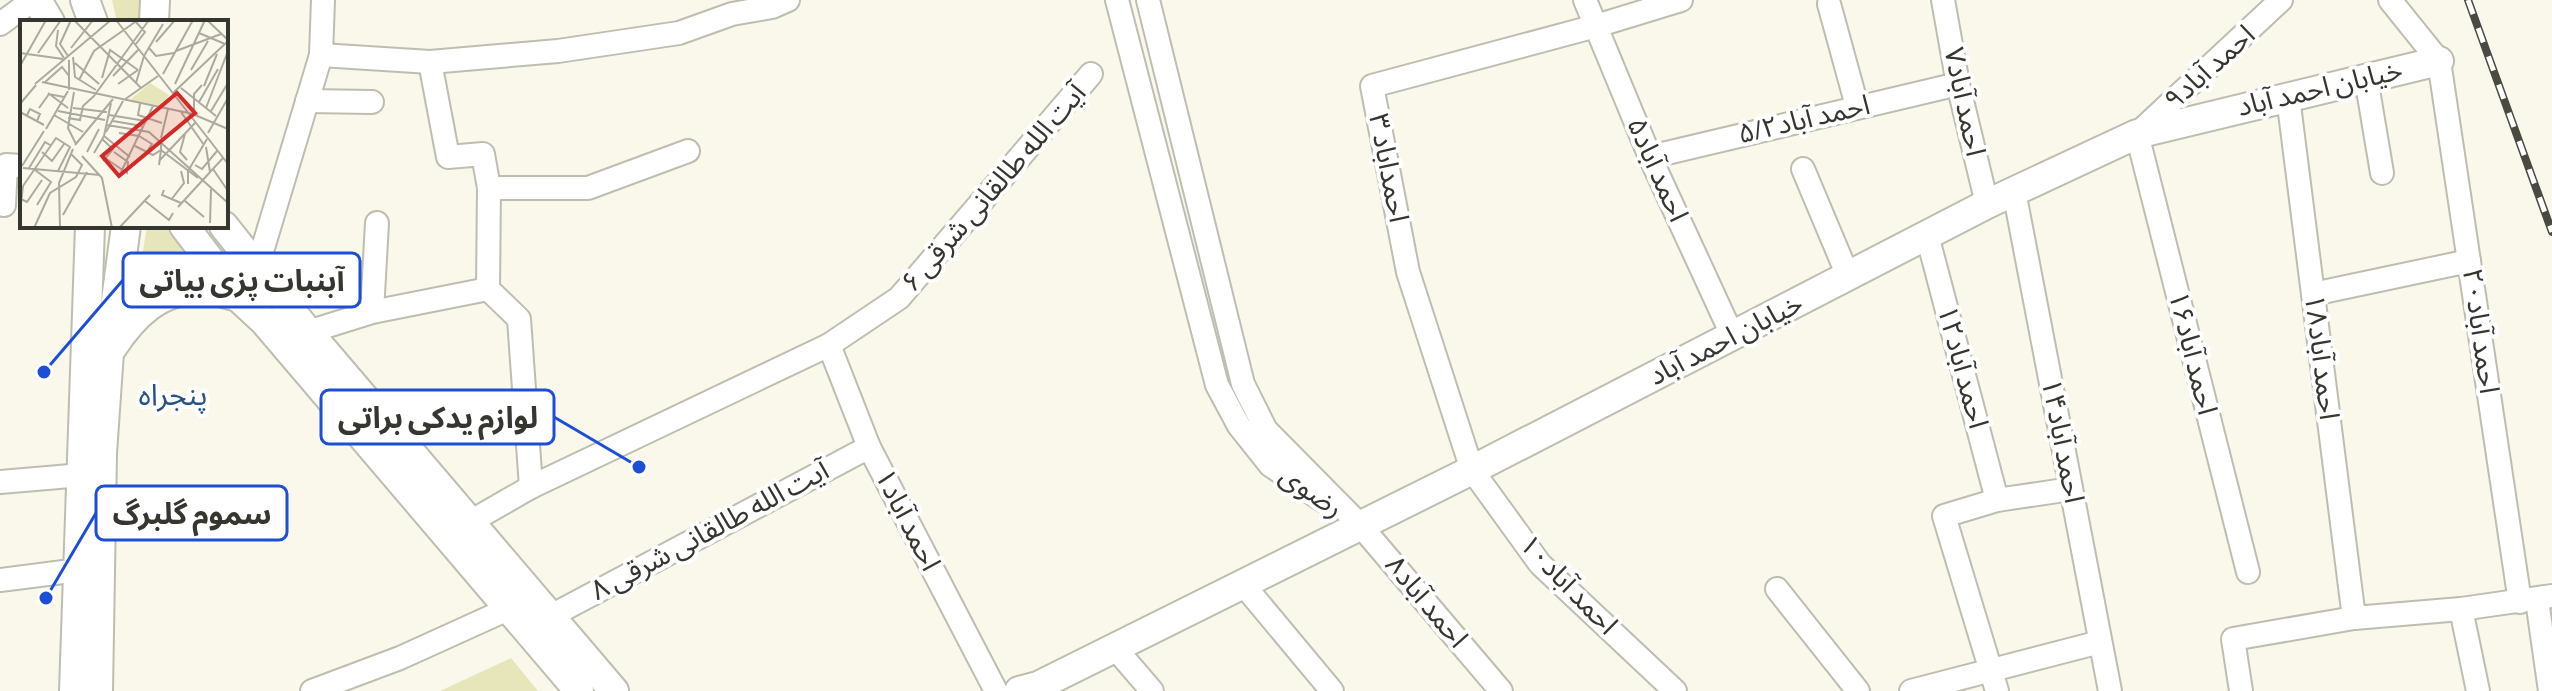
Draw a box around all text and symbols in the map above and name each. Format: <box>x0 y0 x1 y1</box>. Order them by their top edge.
street label: احمد آباد۹ <box>2158 19 2262 117</box>
inset map <box>20 20 228 228</box>
street label: احمد آباد۷ <box>1936 45 1992 159</box>
street label: خیابان احمد آباد <box>2234 54 2406 124</box>
street label: آیت الله طالقانی شرقی ۶ <box>895 76 1095 299</box>
street label: احمد آباد۵/۲ <box>1735 89 1873 151</box>
street label: احمداباد ۳ <box>1361 111 1415 225</box>
street label: احمد آباد۵ <box>1619 113 1695 227</box>
callout: آبنبات پزی بیاتی <box>123 253 360 307</box>
text: آبنبات پزی بیاتی <box>139 264 346 301</box>
street label: احمد آباد۲۰ <box>2455 266 2505 396</box>
street label: خیابان احمد آباد <box>1643 287 1809 393</box>
street label: احمد آباد۱۶ <box>2161 288 2223 418</box>
street label: احمد آباد۱۸ <box>2297 292 2345 422</box>
street label: احمد آباد۱۲ <box>1930 302 1994 432</box>
street label: احمد آباد۱۴ <box>2034 376 2090 506</box>
district label: پنجراه <box>139 378 207 414</box>
callout: لوازم یدکی براتی <box>321 390 554 444</box>
text: لوازم یدکی براتی <box>338 401 538 441</box>
street label: آیت الله طالقانی شرقی ۸ <box>585 453 836 608</box>
street label: رضوی <box>1273 459 1349 525</box>
street label: احمد آباد۱ <box>867 463 947 577</box>
callout: سموم گلبرگ <box>96 486 287 540</box>
text: سموم گلبرگ <box>112 497 272 537</box>
street label: احمد آباد۱۰ <box>1512 528 1624 642</box>
street label: احمد آباد۸ <box>1378 549 1474 655</box>

